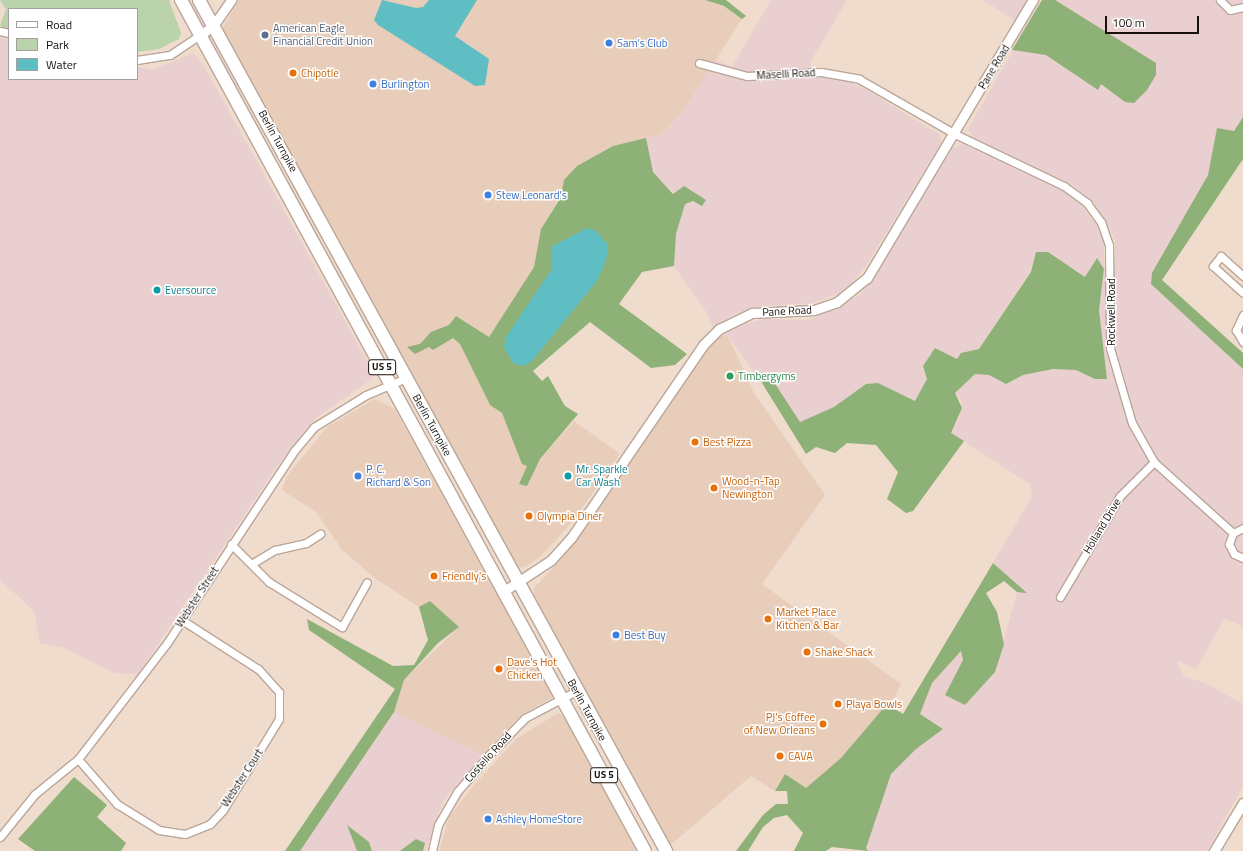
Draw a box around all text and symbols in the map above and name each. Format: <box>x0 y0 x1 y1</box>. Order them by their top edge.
legend <box>8 8 138 80</box>
scale bar <box>1107 8 1201 34</box>
text: 100 m <box>1112 13 1145 32</box>
text: Road <box>46 15 72 34</box>
place label: American Eagle Financial Credit Union <box>273 22 373 48</box>
marker: American Eagle Financial Credit Union <box>260 30 270 40</box>
text: Park <box>46 35 69 54</box>
place label: Sam's Club <box>617 36 667 50</box>
marker: Sam's Club <box>604 38 614 48</box>
street label: Pane Road <box>976 42 1012 92</box>
text: Water <box>46 55 77 74</box>
place label: Chipotle <box>301 66 339 80</box>
street label: Maselli Road <box>756 66 816 82</box>
marker: Chipotle <box>288 68 298 78</box>
place label: Burlington <box>381 77 430 91</box>
marker: Burlington <box>368 79 378 89</box>
street label: Berlin Turnpike <box>256 108 300 174</box>
place label: Stew Leonard's <box>496 188 567 202</box>
marker: Stew Leonard's <box>483 190 493 200</box>
street label: Rockwell Road <box>1104 278 1118 346</box>
place label: Eversource <box>165 283 216 297</box>
marker: Eversource <box>152 285 162 295</box>
street label: Pane Road <box>762 303 812 319</box>
road number: US 5 <box>368 359 396 375</box>
place label: Timbergyms <box>738 369 796 383</box>
marker: Timbergyms <box>725 371 735 381</box>
street label: Berlin Turnpike <box>410 392 454 458</box>
place label: Best Pizza <box>703 435 751 449</box>
marker: Best Pizza <box>690 437 700 447</box>
place label: P. C. Richard & Son <box>366 463 431 489</box>
place label: Mr. Sparkle Car Wash <box>576 463 628 489</box>
marker: P. C. Richard & Son <box>353 471 363 481</box>
marker: Mr. Sparkle Car Wash <box>563 471 573 481</box>
place label: Wood-n-Tap Newington <box>722 475 780 501</box>
marker: Wood-n-Tap Newington <box>709 483 719 493</box>
street label: Holland Drive <box>1080 496 1124 556</box>
place label: Olympia Diner <box>537 509 602 523</box>
marker: Olympia Diner <box>524 511 534 521</box>
street label: Webster Street <box>172 564 222 630</box>
place label: Friendly's <box>442 569 486 583</box>
marker: Friendly's <box>429 571 439 581</box>
place label: Market Place Kitchen & Bar <box>776 606 839 632</box>
marker: Market Place Kitchen & Bar <box>763 614 773 624</box>
place label: Best Buy <box>624 628 666 642</box>
marker: Best Buy <box>611 630 621 640</box>
place label: Shake Shack <box>815 645 873 659</box>
marker: Shake Shack <box>802 647 812 657</box>
place label: Dave's Hot Chicken <box>507 656 557 682</box>
marker: Dave's Hot Chicken <box>494 664 504 674</box>
street label: Berlin Turnpike <box>565 677 609 743</box>
place label: Playa Bowls <box>846 697 902 711</box>
marker: Playa Bowls <box>833 699 843 709</box>
place label: PJ's Coffee of New Orleans <box>744 711 815 737</box>
marker: PJ's Coffee of New Orleans <box>818 719 828 729</box>
street label: Costello Road <box>462 729 514 785</box>
street label: Webster Court <box>218 746 266 810</box>
place label: CAVA <box>788 749 813 763</box>
marker: CAVA <box>775 751 785 761</box>
road number: US 5 <box>590 767 618 783</box>
place label: Ashley HomeStore <box>496 812 582 826</box>
marker: Ashley HomeStore <box>483 814 493 824</box>

